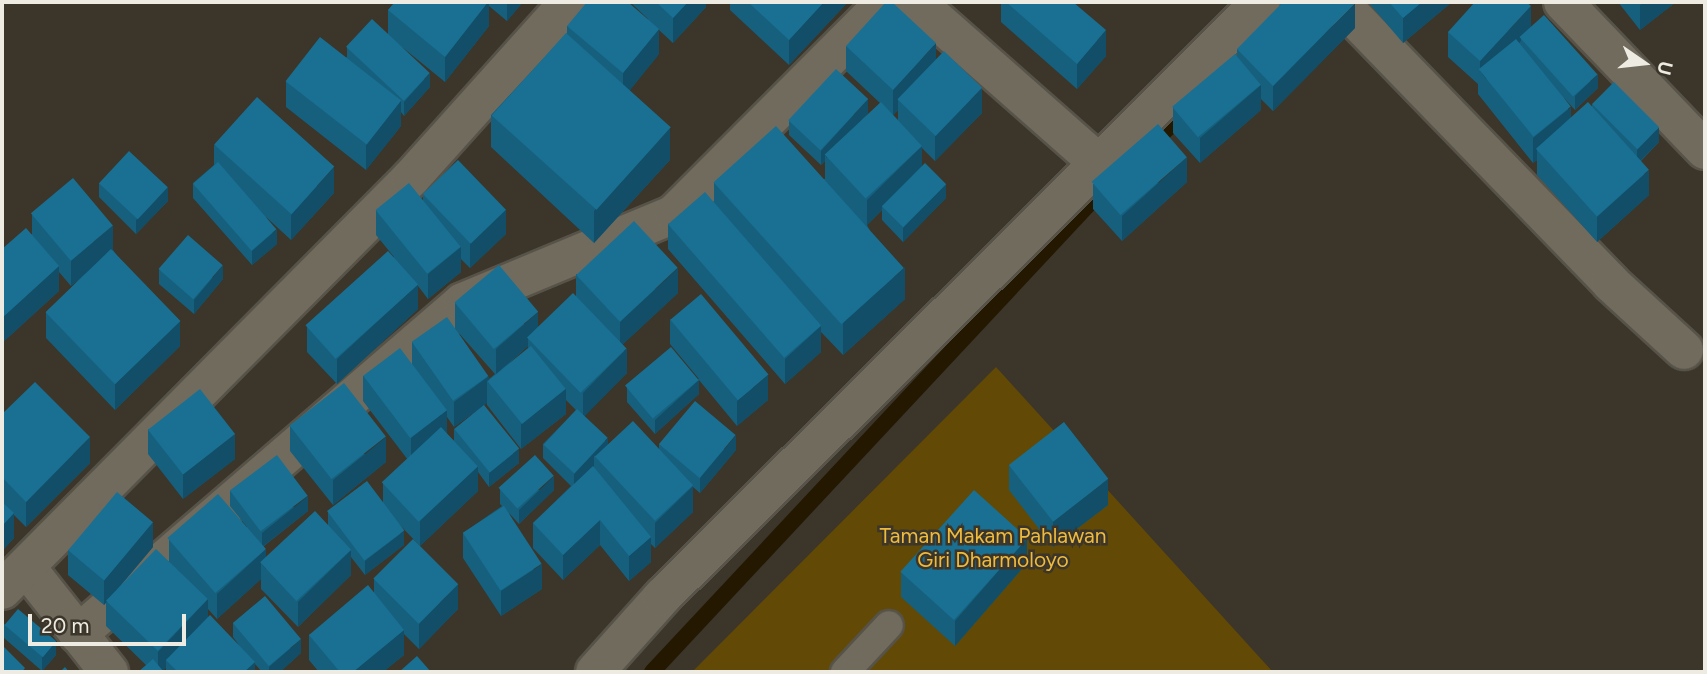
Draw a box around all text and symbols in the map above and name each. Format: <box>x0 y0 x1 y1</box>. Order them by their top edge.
north arrow <box>1609 28 1679 98</box>
text: U <box>1652 59 1678 77</box>
park label: Taman Makam Pahlawan Giri Dharmoloyo <box>880 523 1106 573</box>
scale bar <box>32 600 189 644</box>
text: 20 m <box>41 613 89 638</box>

